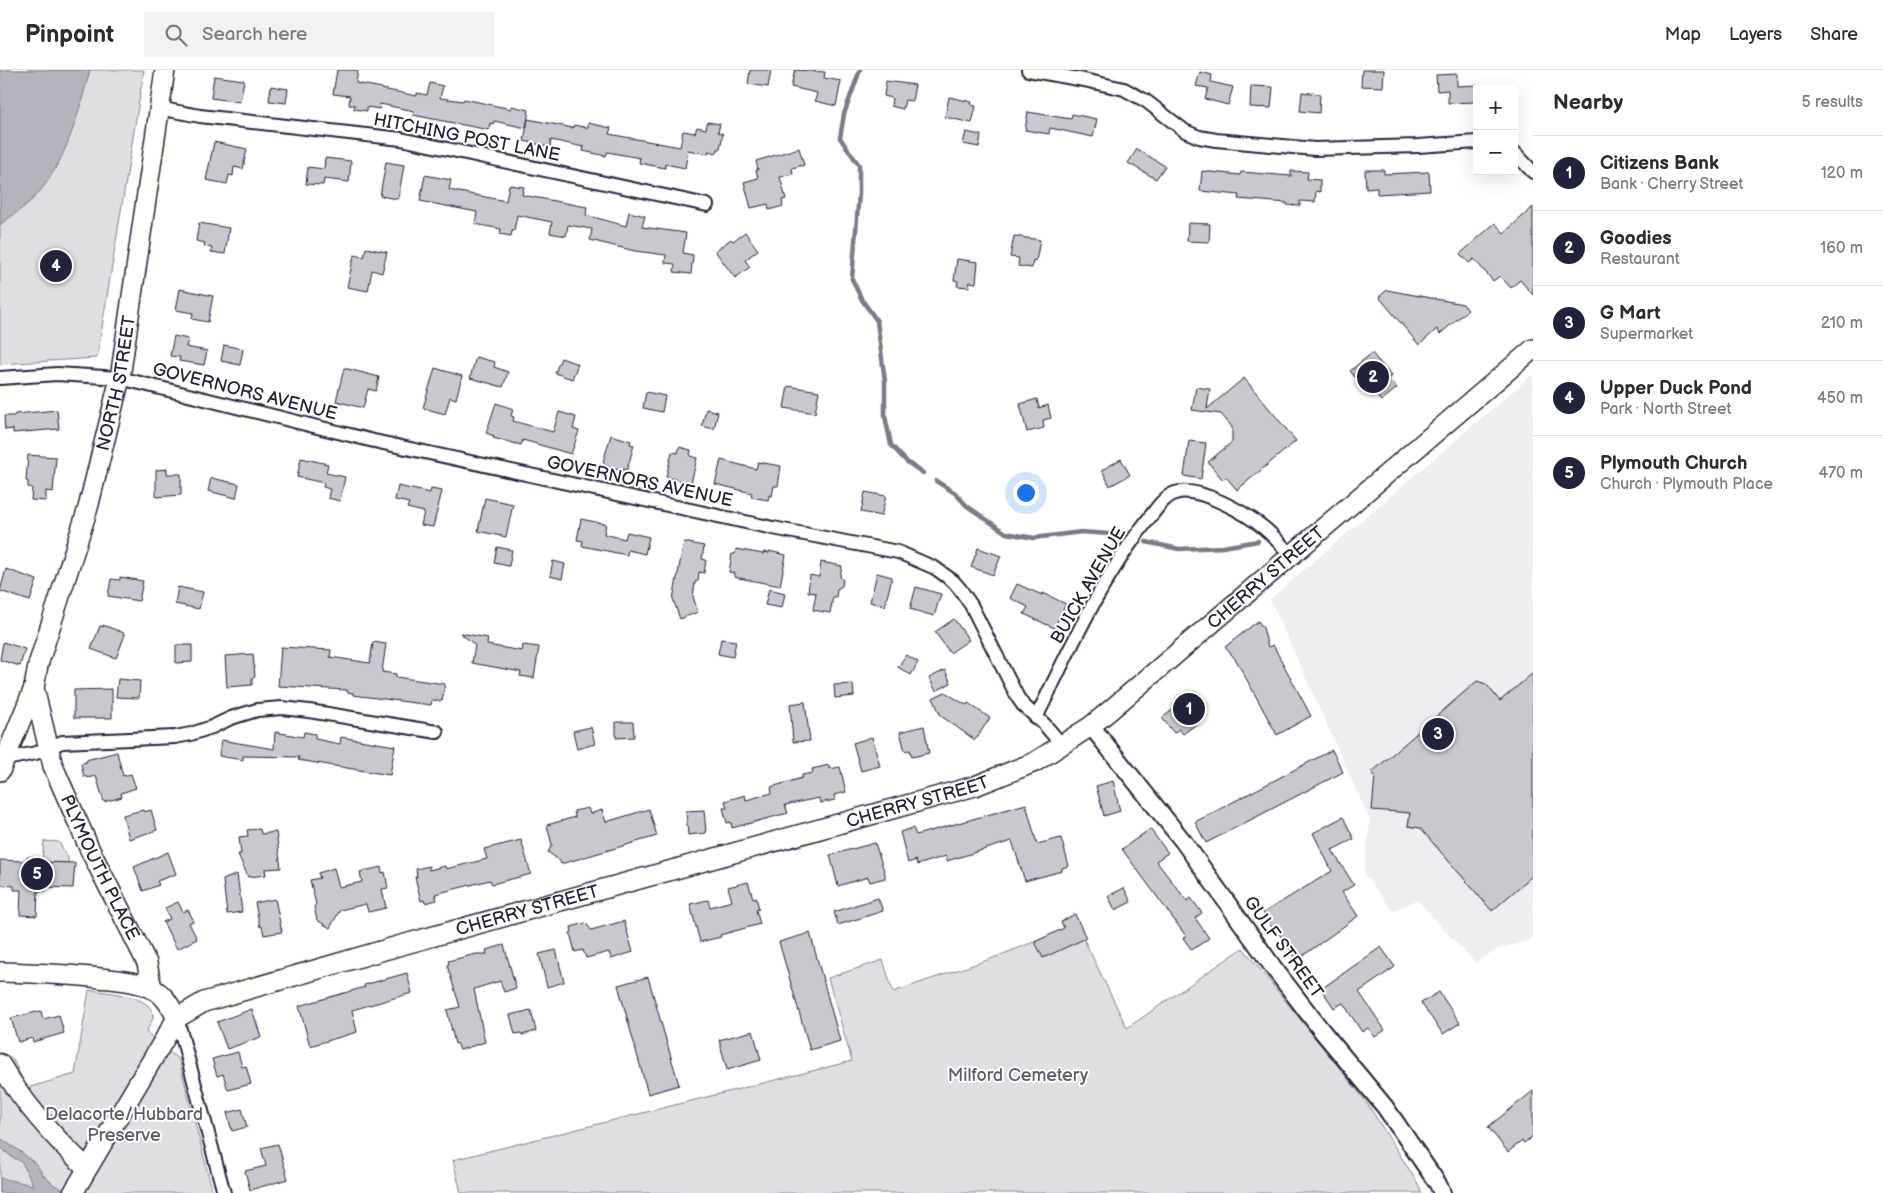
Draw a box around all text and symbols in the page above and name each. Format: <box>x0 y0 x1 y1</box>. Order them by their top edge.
search box <box>144 12 494 57</box>
text: Pinpoint <box>25 20 114 49</box>
icon: search <box>162 21 190 49</box>
text: Search here <box>202 23 307 46</box>
text: Map <box>1665 24 1701 45</box>
text: Layers <box>1729 24 1782 45</box>
text: Share <box>1810 24 1858 45</box>
map controls <box>1473 85 1518 175</box>
button: + <box>1473 85 1518 130</box>
text: Nearby <box>1553 90 1623 115</box>
text: 5 results <box>1801 93 1863 112</box>
street label: HITCHING POST LANE <box>372 109 562 166</box>
button: − <box>1473 130 1518 175</box>
text: Citizens Bank <box>1600 152 1719 175</box>
text: 1 <box>1566 164 1572 183</box>
text: 120 m <box>1820 164 1863 183</box>
text: Bank · Cherry Street <box>1600 175 1744 194</box>
text: Goodies <box>1600 227 1672 250</box>
text: 2 <box>1564 239 1574 258</box>
text: 160 m <box>1820 239 1863 258</box>
pin: 4 <box>40 247 72 285</box>
text: Restaurant <box>1600 250 1680 269</box>
text: G Mart <box>1600 302 1661 325</box>
street label: NORTH STREET <box>93 314 140 453</box>
text: 3 <box>1564 314 1574 333</box>
text: 210 m <box>1821 314 1863 333</box>
text: Supermarket <box>1600 325 1693 344</box>
street label: GOVERNORS AVENUE <box>150 358 339 425</box>
pin: 2 <box>1357 358 1389 396</box>
text: Upper Duck Pond <box>1600 377 1752 400</box>
text: 4 <box>1564 389 1574 408</box>
text: 450 m <box>1817 389 1863 408</box>
text: Park · North Street <box>1600 400 1731 419</box>
street label: GOVERNORS AVENUE <box>545 452 735 511</box>
text: Plymouth Church <box>1600 452 1747 475</box>
text: 5 <box>1564 464 1574 483</box>
text: 470 m <box>1818 464 1863 483</box>
text: Church · Plymouth Place <box>1600 475 1773 494</box>
your location <box>1013 480 1039 506</box>
street label: CHERRY STREET <box>1203 522 1329 634</box>
street label: BUICK AVENUE <box>1046 523 1130 647</box>
pin: 1 <box>1173 690 1205 728</box>
pin: 3 <box>1422 715 1454 753</box>
street label: CHERRY STREET <box>844 771 992 832</box>
street label: PLYMOUTH PLACE <box>56 792 144 944</box>
pin: 5 <box>21 855 53 893</box>
street label: CHERRY STREET <box>454 881 601 940</box>
street label: GULF STREET <box>1240 892 1328 1003</box>
park label: Milford Cemetery <box>948 1065 1089 1086</box>
park label: Delacorte/Hubbard Preserve <box>45 1104 203 1146</box>

